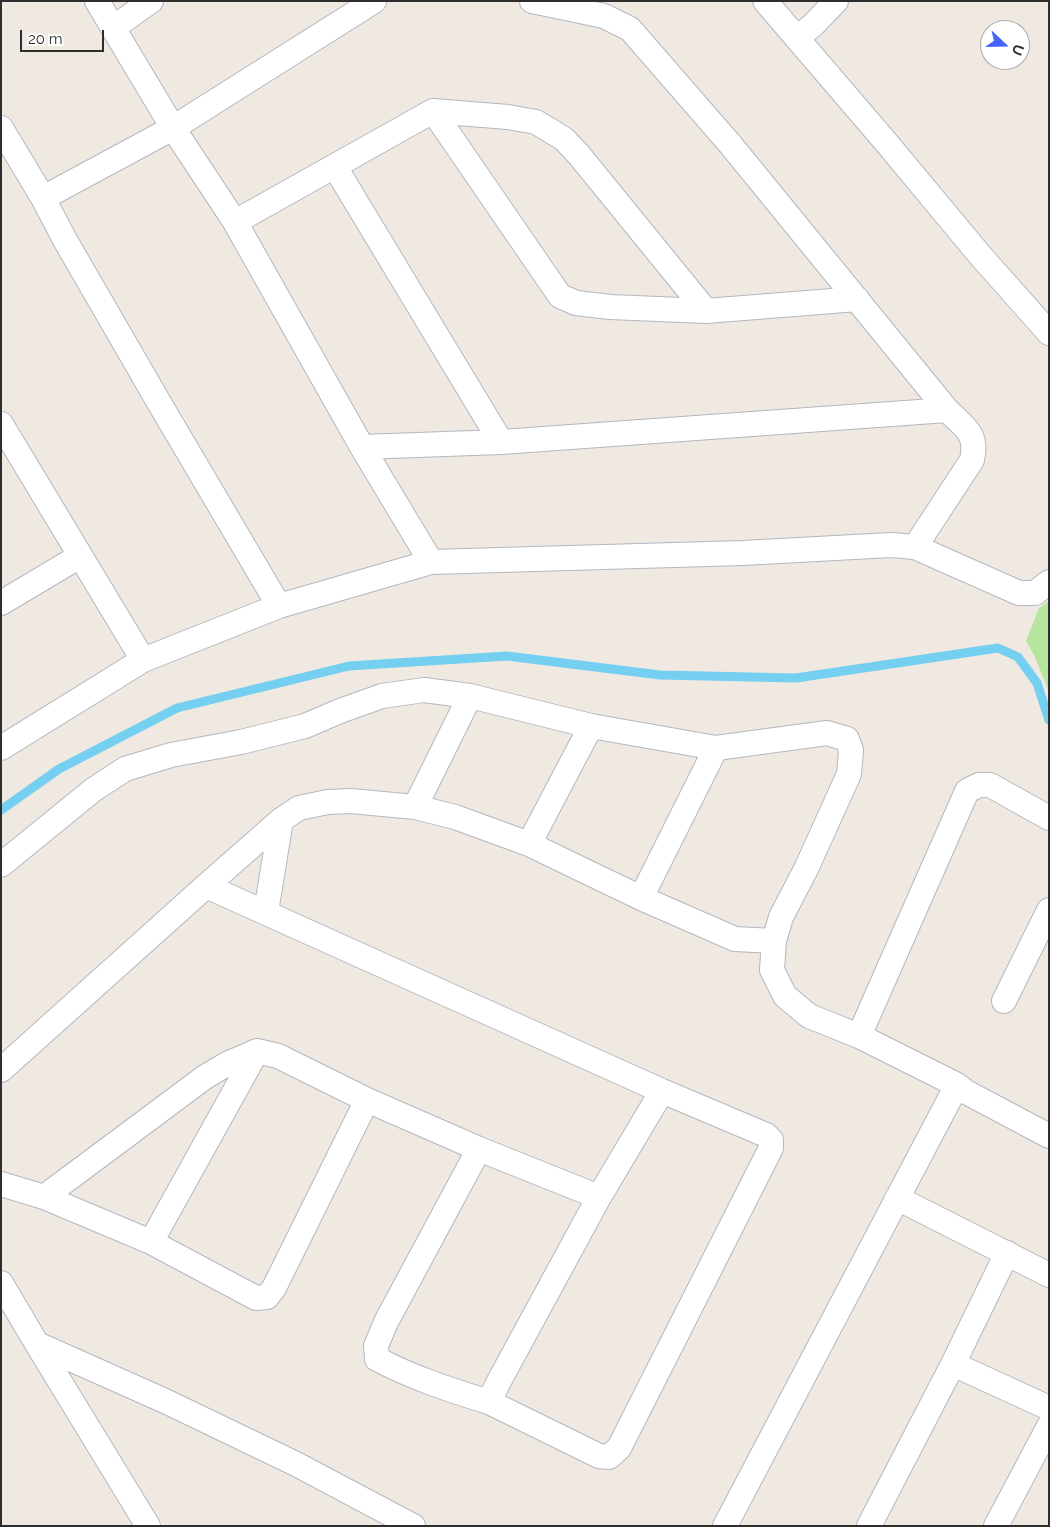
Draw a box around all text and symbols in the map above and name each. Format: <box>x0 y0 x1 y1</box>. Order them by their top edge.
scale bar <box>22 20 106 52</box>
north arrow <box>980 20 1030 70</box>
text: 20 m <box>28 30 63 48</box>
text: U <box>1009 42 1027 58</box>

